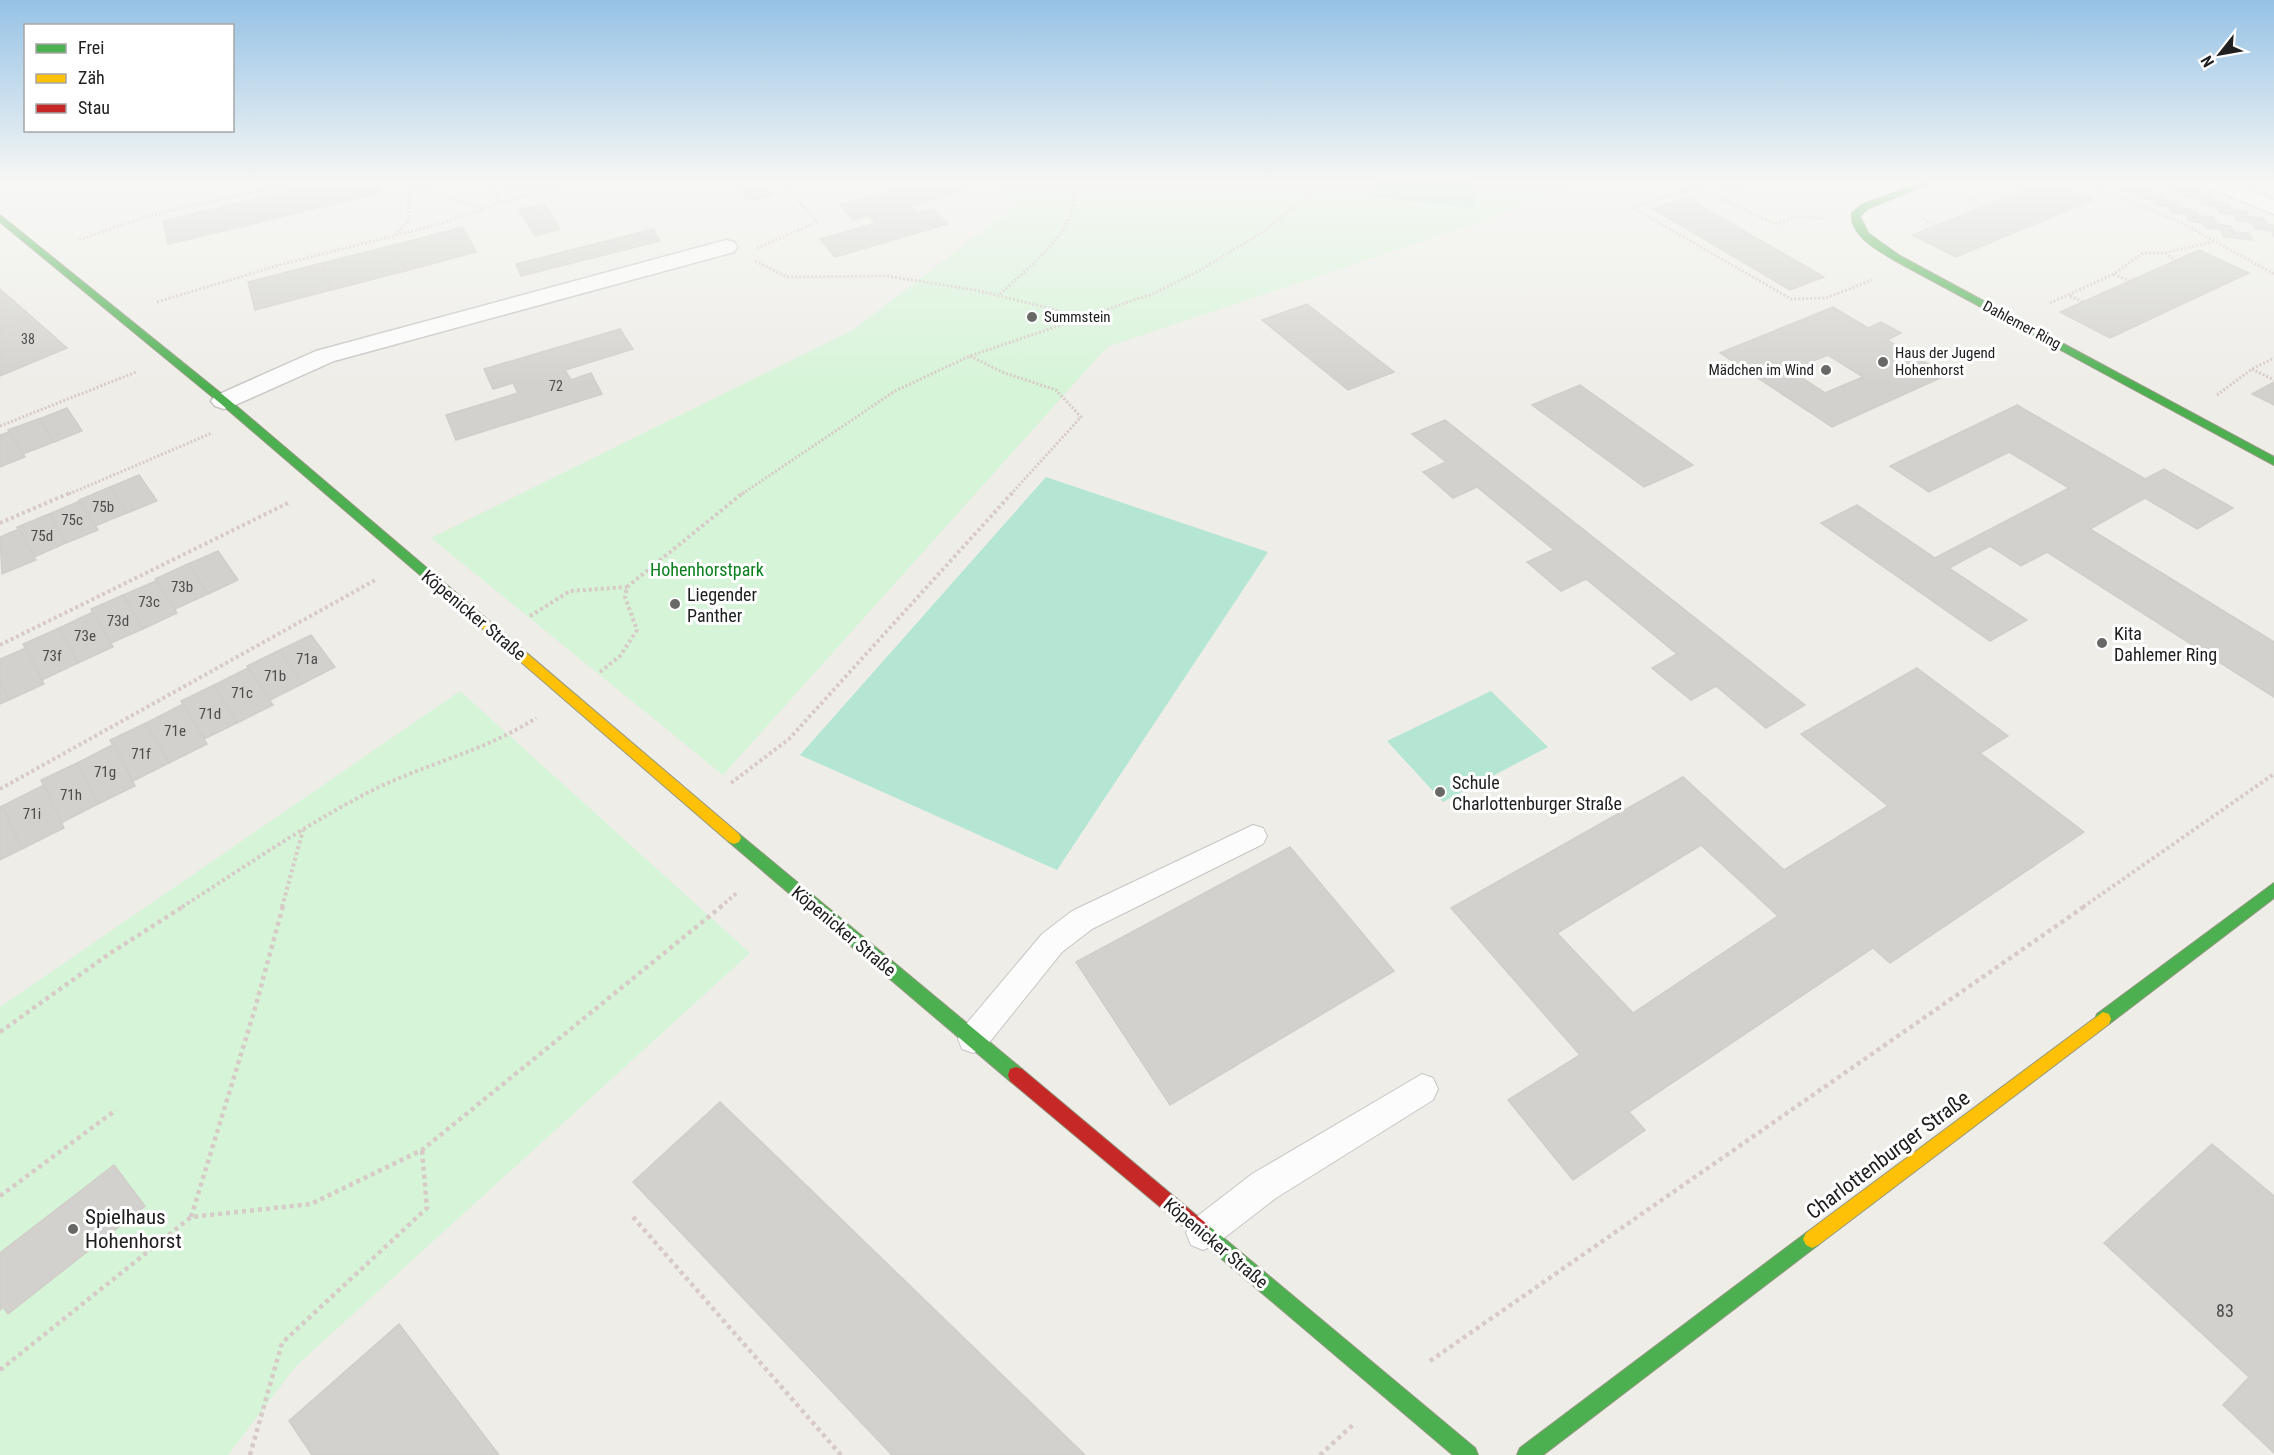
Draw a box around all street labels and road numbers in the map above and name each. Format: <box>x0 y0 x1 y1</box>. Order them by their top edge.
street label: Dahlemer Ring <box>1980 297 2064 353</box>
street label: Köpenicker Straße <box>418 565 530 665</box>
street label: Köpenicker Straße <box>788 881 900 981</box>
street label: Charlottenburger Straße <box>1802 1086 1975 1224</box>
street label: Köpenicker Straße <box>1160 1193 1272 1293</box>

